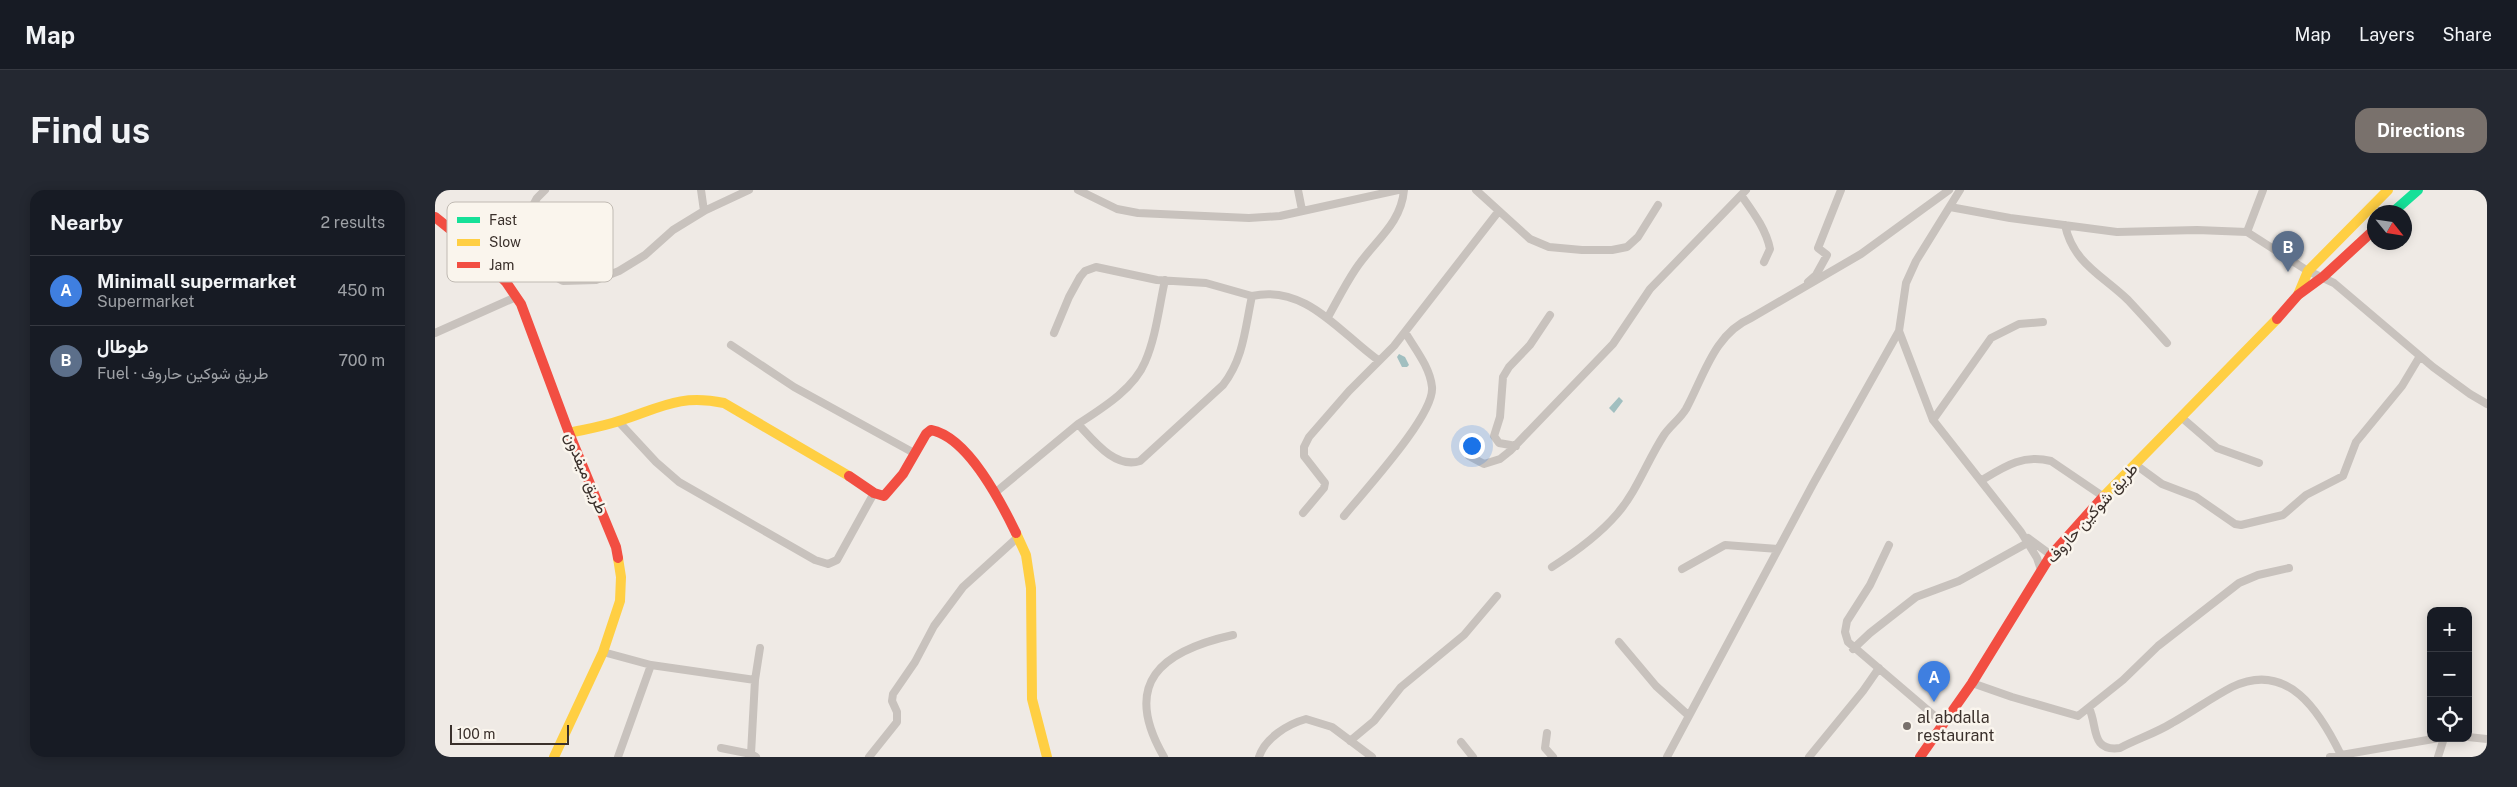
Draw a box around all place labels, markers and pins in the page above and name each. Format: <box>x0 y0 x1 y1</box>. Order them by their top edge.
pin: B <box>2272 231 2304 272</box>
pin: A <box>1918 661 1950 702</box>
place label: al abdalla restaurant <box>1917 708 1994 745</box>
marker: al abdalla restaurant <box>1901 720 1913 732</box>

